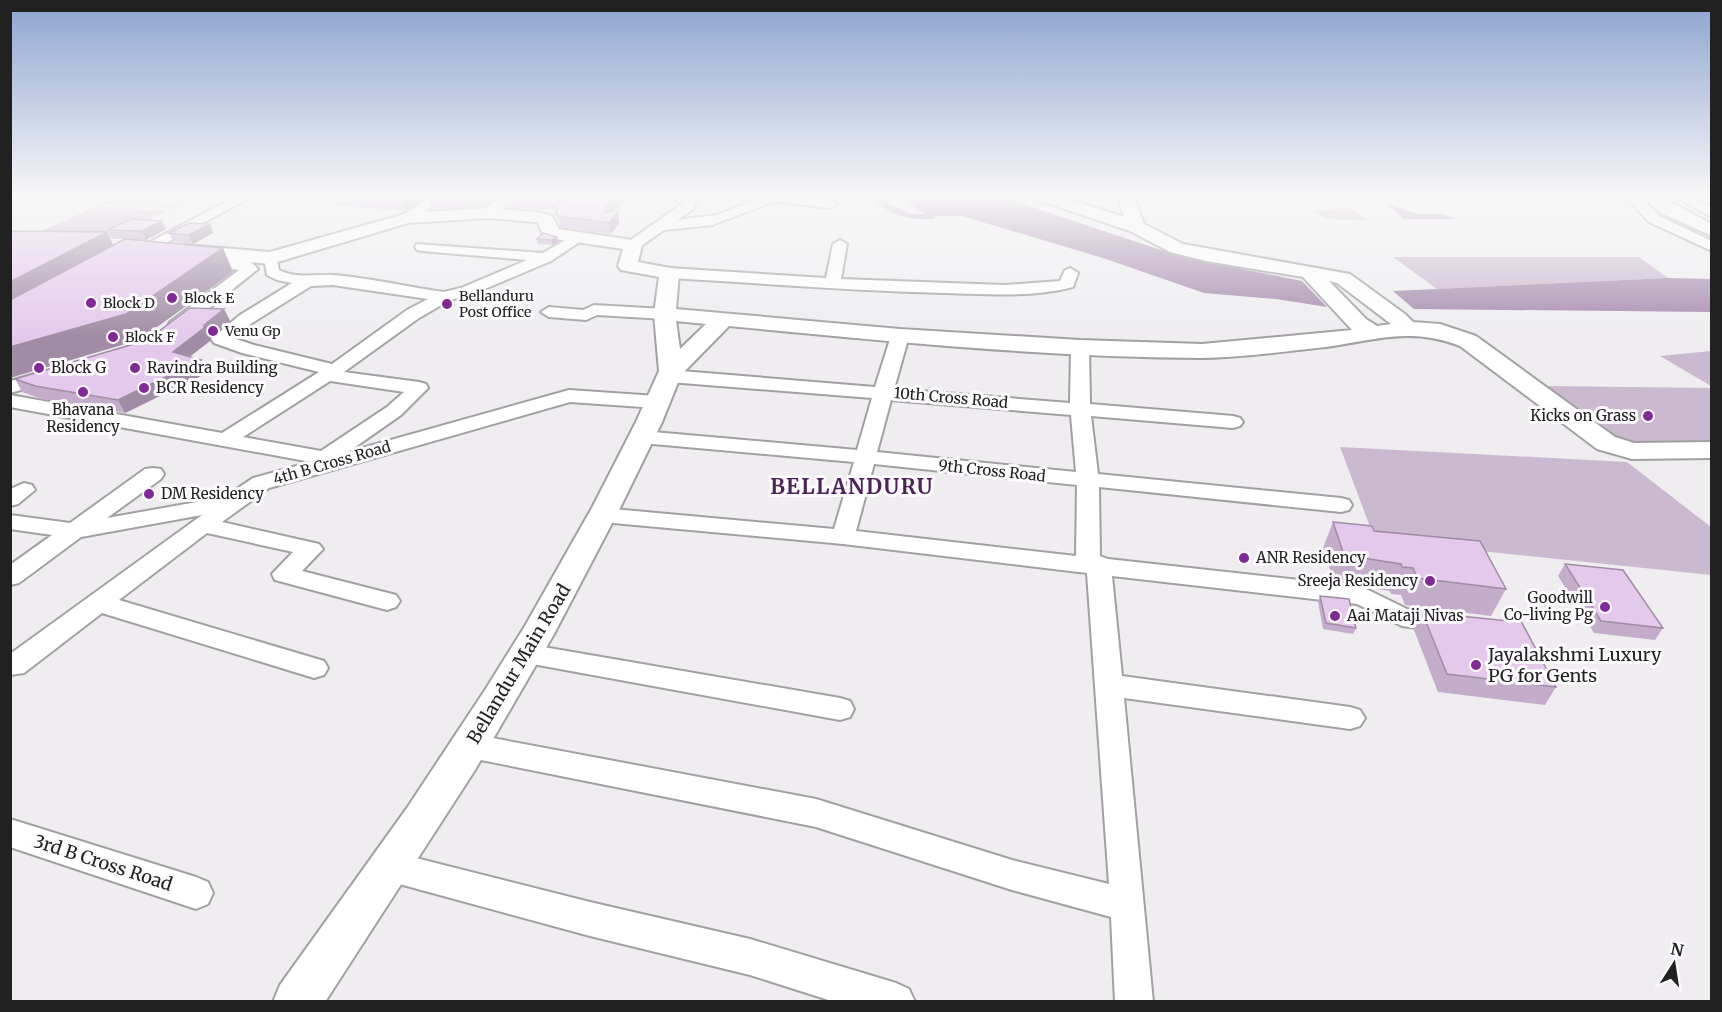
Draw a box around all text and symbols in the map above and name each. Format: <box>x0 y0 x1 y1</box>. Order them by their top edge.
place label: Bellanduru Post Office <box>459 287 534 321</box>
place label: Block E <box>184 289 234 307</box>
marker: Block E <box>165 291 179 305</box>
place label: Block D <box>103 294 155 312</box>
marker: Block D <box>84 296 98 310</box>
marker: Bellanduru Post Office <box>440 297 454 311</box>
place label: Venu Gp <box>224 322 281 340</box>
marker: Venu Gp <box>206 324 220 338</box>
place label: Block F <box>125 328 175 346</box>
marker: Block F <box>106 330 120 344</box>
place label: Block G <box>51 358 106 377</box>
place label: Ravindra Building <box>147 358 278 377</box>
marker: Block G <box>32 361 46 375</box>
marker: Ravindra Building <box>128 361 142 375</box>
place label: BCR Residency <box>156 378 264 397</box>
marker: BCR Residency <box>137 381 151 395</box>
street label: 10th Cross Road <box>893 383 1009 412</box>
marker: Bhavana Residency <box>76 385 90 399</box>
place label: Bhavana Residency <box>46 400 120 436</box>
place label: Kicks on Grass <box>1530 406 1636 425</box>
marker: Kicks on Grass <box>1641 409 1655 423</box>
street label: 4th B Cross Road <box>271 437 393 488</box>
street label: 9th Cross Road <box>937 455 1047 486</box>
district label: BELLANDURU <box>770 473 934 500</box>
place label: DM Residency <box>161 484 264 503</box>
marker: DM Residency <box>142 487 156 501</box>
place label: ANR Residency <box>1255 548 1366 567</box>
marker: ANR Residency <box>1237 551 1251 565</box>
place label: Sreeja Residency <box>1297 571 1418 590</box>
marker: Sreeja Residency <box>1423 574 1437 588</box>
street label: Bellandur Main Road <box>462 580 575 748</box>
place label: Goodwill Co-living Pg <box>1504 588 1593 624</box>
marker: Goodwill Co-living Pg <box>1598 600 1612 614</box>
place label: Aai Mataji Nivas <box>1346 606 1464 625</box>
marker: Aai Mataji Nivas <box>1328 609 1342 623</box>
place label: Jayalakshmi Luxury PG for Gents <box>1487 643 1662 687</box>
marker: Jayalakshmi Luxury PG for Gents <box>1469 658 1483 672</box>
street label: 3rd B Cross Road <box>31 829 175 896</box>
north arrow <box>1644 934 1704 994</box>
text: N <box>1669 938 1686 960</box>

